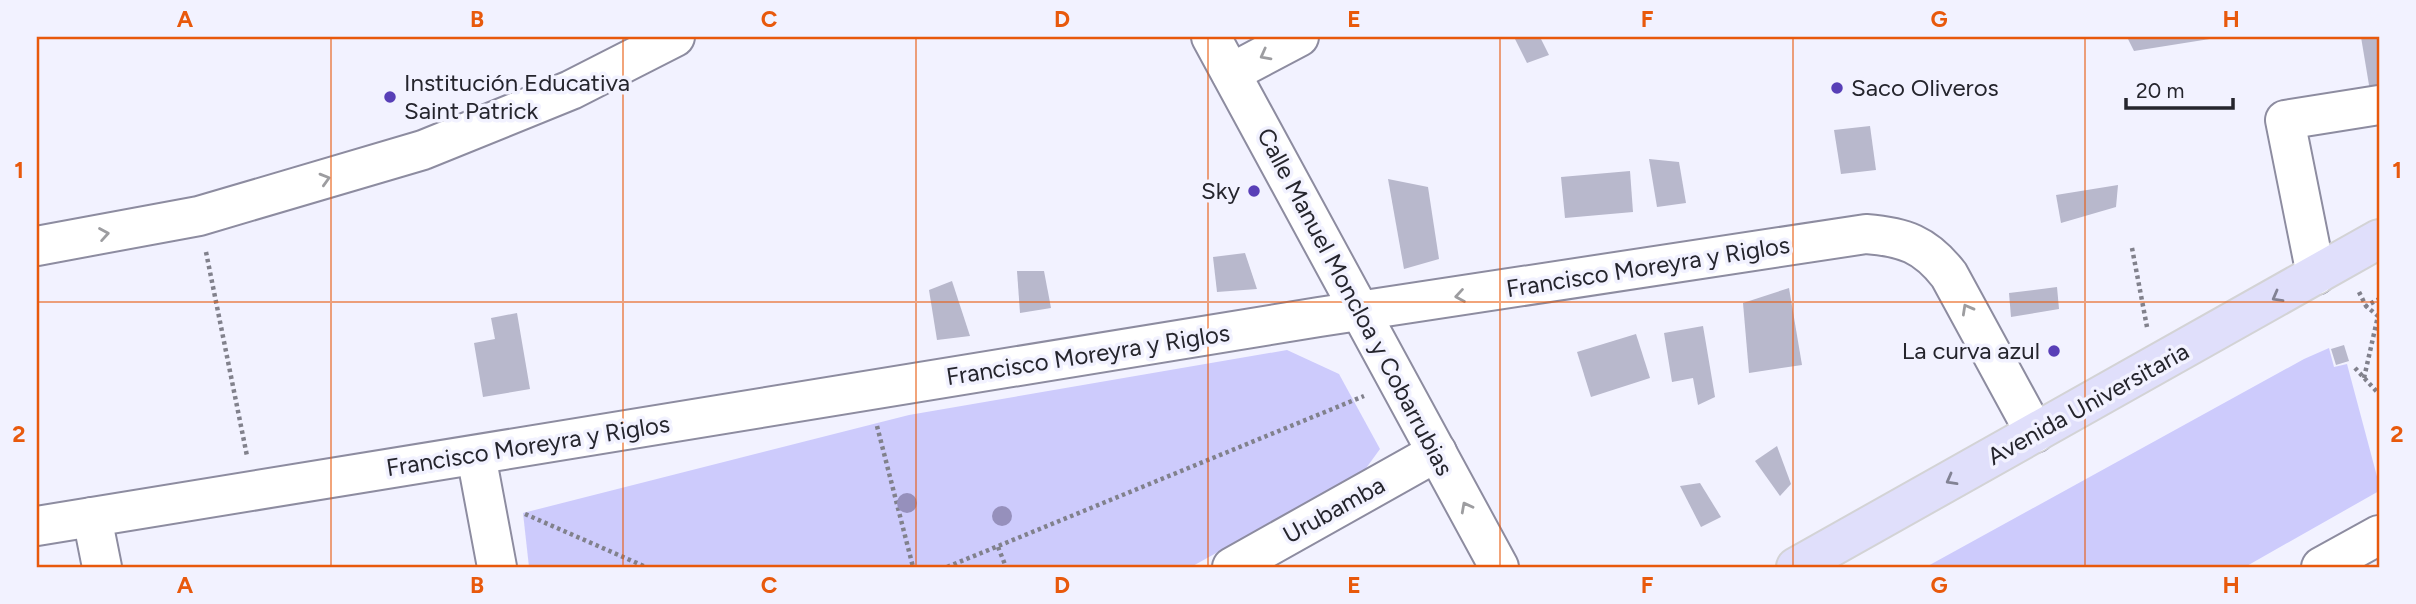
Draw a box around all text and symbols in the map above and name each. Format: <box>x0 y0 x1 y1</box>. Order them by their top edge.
text: A <box>177 5 194 33</box>
text: B <box>470 5 484 33</box>
text: C <box>761 5 778 33</box>
text: D <box>1054 5 1070 33</box>
text: E <box>1347 5 1361 33</box>
text: F <box>1641 5 1654 33</box>
text: G <box>1930 5 1948 33</box>
text: H <box>2222 5 2240 33</box>
one-way arrow <box>1260 47 1272 60</box>
scale bar <box>2126 66 2232 110</box>
place label: Institución Educativa Saint Patrick <box>404 68 630 125</box>
place label: Saco Oliveros <box>1851 73 1999 102</box>
text: 20 m <box>2136 78 2184 103</box>
marker: Saco Oliveros <box>1829 80 1845 96</box>
marker: Institución Educativa Saint Patrick <box>382 89 398 105</box>
street label: Calle Manuel Moncloa y Cobarrubias <box>1251 123 1460 481</box>
text: 1 <box>14 156 24 184</box>
text: 1 <box>2392 156 2402 184</box>
one-way arrow <box>318 173 330 188</box>
place label: Sky <box>1201 176 1240 205</box>
marker: Sky <box>1246 183 1262 199</box>
one-way arrow <box>98 227 110 242</box>
street label: Francisco Moreyra y Riglos <box>1504 230 1792 303</box>
one-way arrow <box>1454 288 1466 303</box>
one-way arrow <box>2272 289 2284 302</box>
one-way arrow <box>1962 303 1975 316</box>
street label: Francisco Moreyra y Riglos <box>944 318 1232 391</box>
place label: La curva azul <box>1902 336 2040 365</box>
street label: Avenida Universitaria <box>1982 336 2194 471</box>
marker: La curva azul <box>2046 343 2062 359</box>
street label: Francisco Moreyra y Riglos <box>384 409 672 482</box>
text: 2 <box>12 420 26 448</box>
text: 2 <box>2390 420 2404 448</box>
street label: Urubamba <box>1278 470 1390 549</box>
one-way arrow <box>1945 472 1958 485</box>
one-way arrow <box>1461 502 1475 514</box>
text: A <box>177 571 194 599</box>
text: B <box>470 571 484 599</box>
text: C <box>761 571 778 599</box>
text: D <box>1054 571 1070 599</box>
text: E <box>1347 571 1361 599</box>
text: F <box>1641 571 1654 599</box>
text: G <box>1930 571 1948 599</box>
text: H <box>2222 571 2240 599</box>

